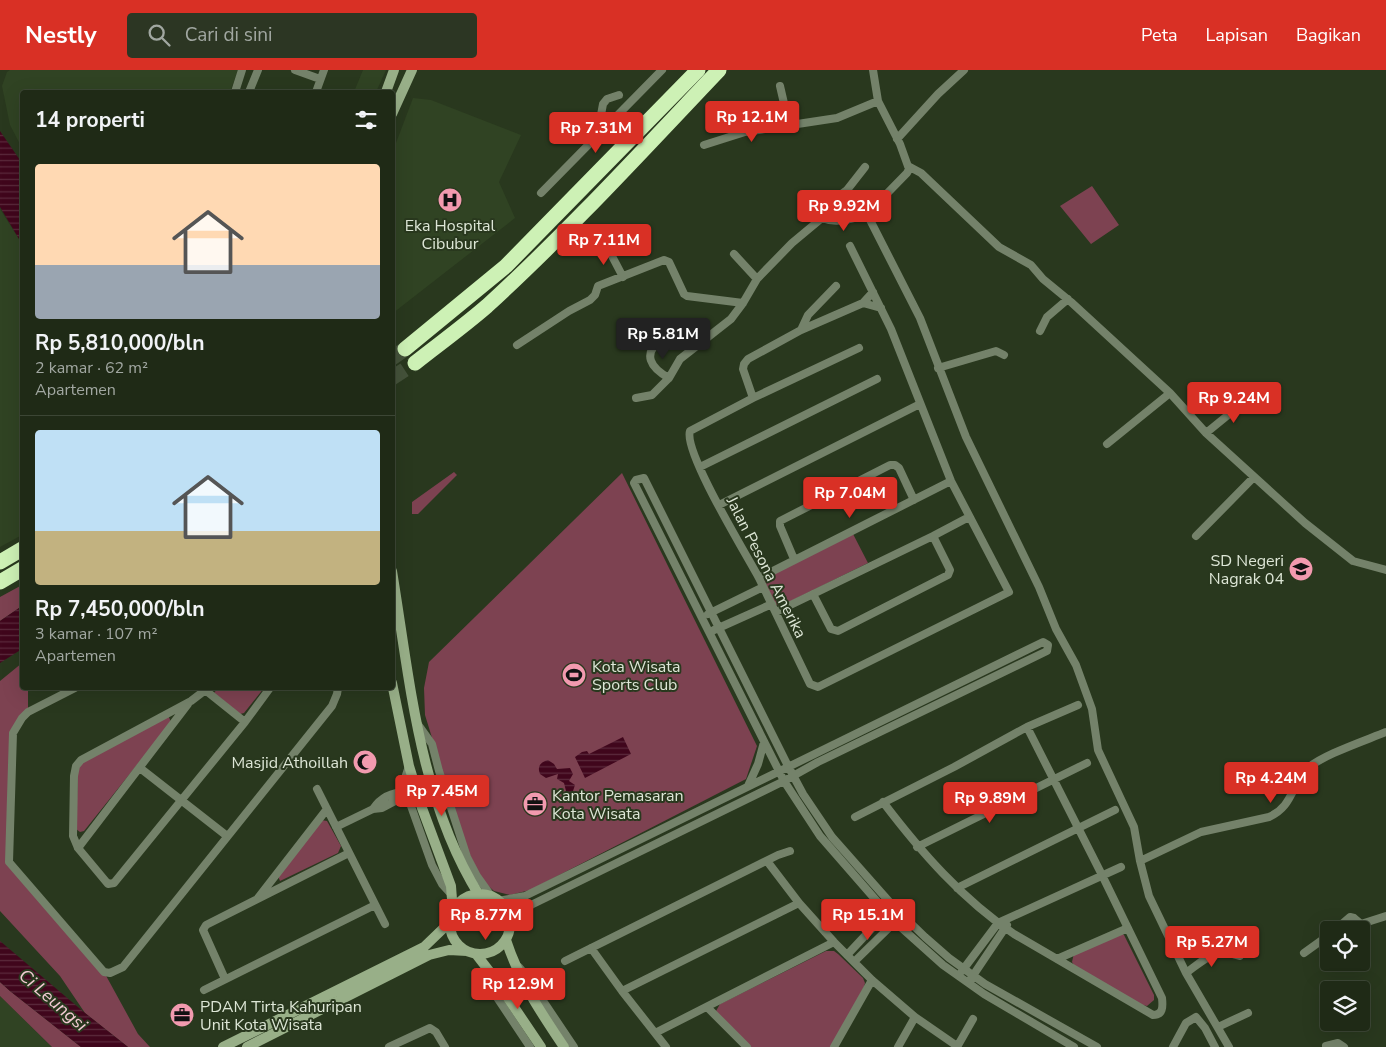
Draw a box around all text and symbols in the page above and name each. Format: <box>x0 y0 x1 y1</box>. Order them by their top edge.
search box <box>127 13 477 58</box>
text: Nestly <box>25 19 97 51</box>
icon: search <box>145 21 173 49</box>
text: Cari di sini <box>185 22 273 48</box>
text: Peta <box>1141 23 1177 47</box>
text: Lapisan <box>1205 23 1268 47</box>
text: Bagikan <box>1296 23 1361 47</box>
pin: Rp 12.1M <box>700 100 804 143</box>
text: 14 properti <box>35 106 145 134</box>
icon: filters <box>352 106 380 134</box>
text: Rp 12.1M <box>716 106 788 128</box>
pin: Rp 7.31M <box>544 112 648 154</box>
text: Rp 7.31M <box>560 117 632 139</box>
hospital icon: Eka Hospital Cibubur <box>437 187 463 213</box>
pin: Rp 9.92M <box>792 190 896 232</box>
text: Rp 9.92M <box>808 195 880 217</box>
icon: home <box>163 197 253 287</box>
place label: Eka Hospital Cibubur <box>405 215 495 255</box>
pin: Rp 7.11M <box>552 224 656 266</box>
text: Rp 7.11M <box>568 229 640 251</box>
pin: Rp 5.81M <box>611 318 715 360</box>
text: Rp 5.81M <box>627 323 699 345</box>
text: Rp 5,810,000/bln <box>35 329 204 357</box>
text: 2 kamar · 62 m² <box>35 357 148 379</box>
text: Apartemen <box>35 379 116 401</box>
pin: Rp 9.24M <box>1182 382 1286 424</box>
text: Rp 9.24M <box>1198 387 1270 409</box>
icon: home <box>163 462 253 552</box>
pin: Rp 7.04M <box>798 476 902 519</box>
text: Rp 7.04M <box>814 482 886 504</box>
street label: Jalan Pesona Amerika <box>720 492 811 642</box>
place label: SD Negeri Nagrak 04 <box>1209 550 1284 590</box>
school or university icon: SD Negeri Nagrak 04 <box>1288 556 1314 582</box>
text: Rp 7,450,000/bln <box>35 595 204 623</box>
text: 3 kamar · 107 m² <box>35 623 158 645</box>
text: Apartemen <box>35 645 116 667</box>
place label: Kota Wisata Sports Club <box>592 656 680 696</box>
sports icon: Kota Wisata Sports Club <box>561 662 587 688</box>
mosque icon: Masjid Athoillah <box>352 749 378 775</box>
place label: Masjid Athoillah <box>231 752 348 774</box>
pin: Rp 4.24M <box>1219 762 1323 804</box>
text: Rp 4.24M <box>1235 767 1307 789</box>
pin: Rp 7.45M <box>390 774 494 817</box>
text: Rp 7.45M <box>406 780 478 802</box>
pin: Rp 9.89M <box>938 782 1042 824</box>
place label: Kantor Pemasaran Kota Wisata <box>552 785 684 825</box>
text: Rp 9.89M <box>954 787 1026 809</box>
office icon: Kantor Pemasaran Kota Wisata <box>522 791 548 817</box>
pin: Rp 8.77M <box>434 898 538 941</box>
pin: Rp 15.1M <box>816 898 920 941</box>
text: Rp 8.77M <box>450 904 522 926</box>
text: Rp 15.1M <box>832 904 904 926</box>
map controls <box>1320 921 1370 1031</box>
button: locate <box>1320 921 1370 971</box>
pin: Rp 5.27M <box>1160 926 1264 968</box>
text: Rp 5.27M <box>1176 931 1248 953</box>
water label: Ci Leungsi <box>13 963 93 1037</box>
pin: Rp 12.9M <box>466 968 570 1010</box>
text: Rp 12.9M <box>482 973 554 995</box>
button: layers <box>1320 981 1370 1031</box>
place label: PDAM Tirta Kahuripan Unit Kota Wisata <box>200 996 362 1036</box>
office icon: PDAM Tirta Kahuripan Unit Kota Wisata <box>169 1002 195 1028</box>

